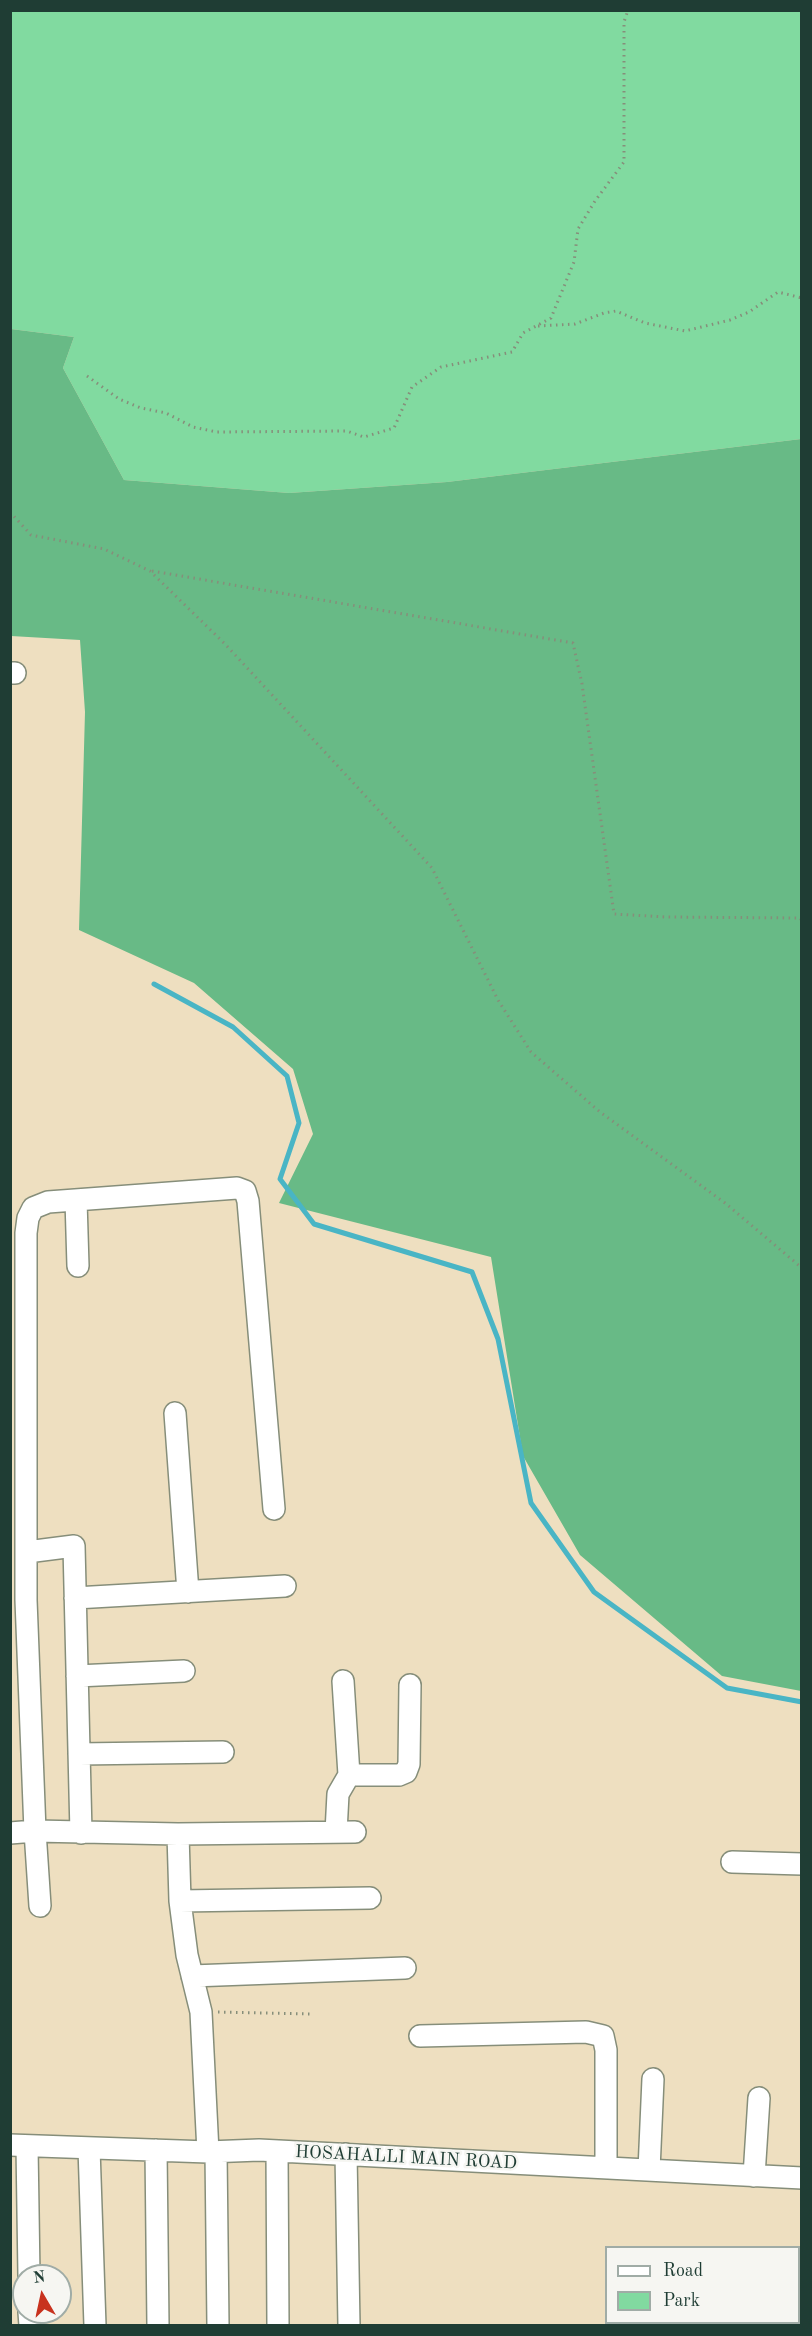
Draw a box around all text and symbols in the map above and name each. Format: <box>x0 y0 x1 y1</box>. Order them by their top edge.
street label: HOSAHALLI MAIN ROAD <box>294 2141 518 2175</box>
legend <box>605 2246 800 2324</box>
text: Road <box>663 2262 703 2280</box>
north arrow <box>12 2264 72 2324</box>
text: N <box>32 2269 47 2287</box>
text: Park <box>663 2292 700 2310</box>

